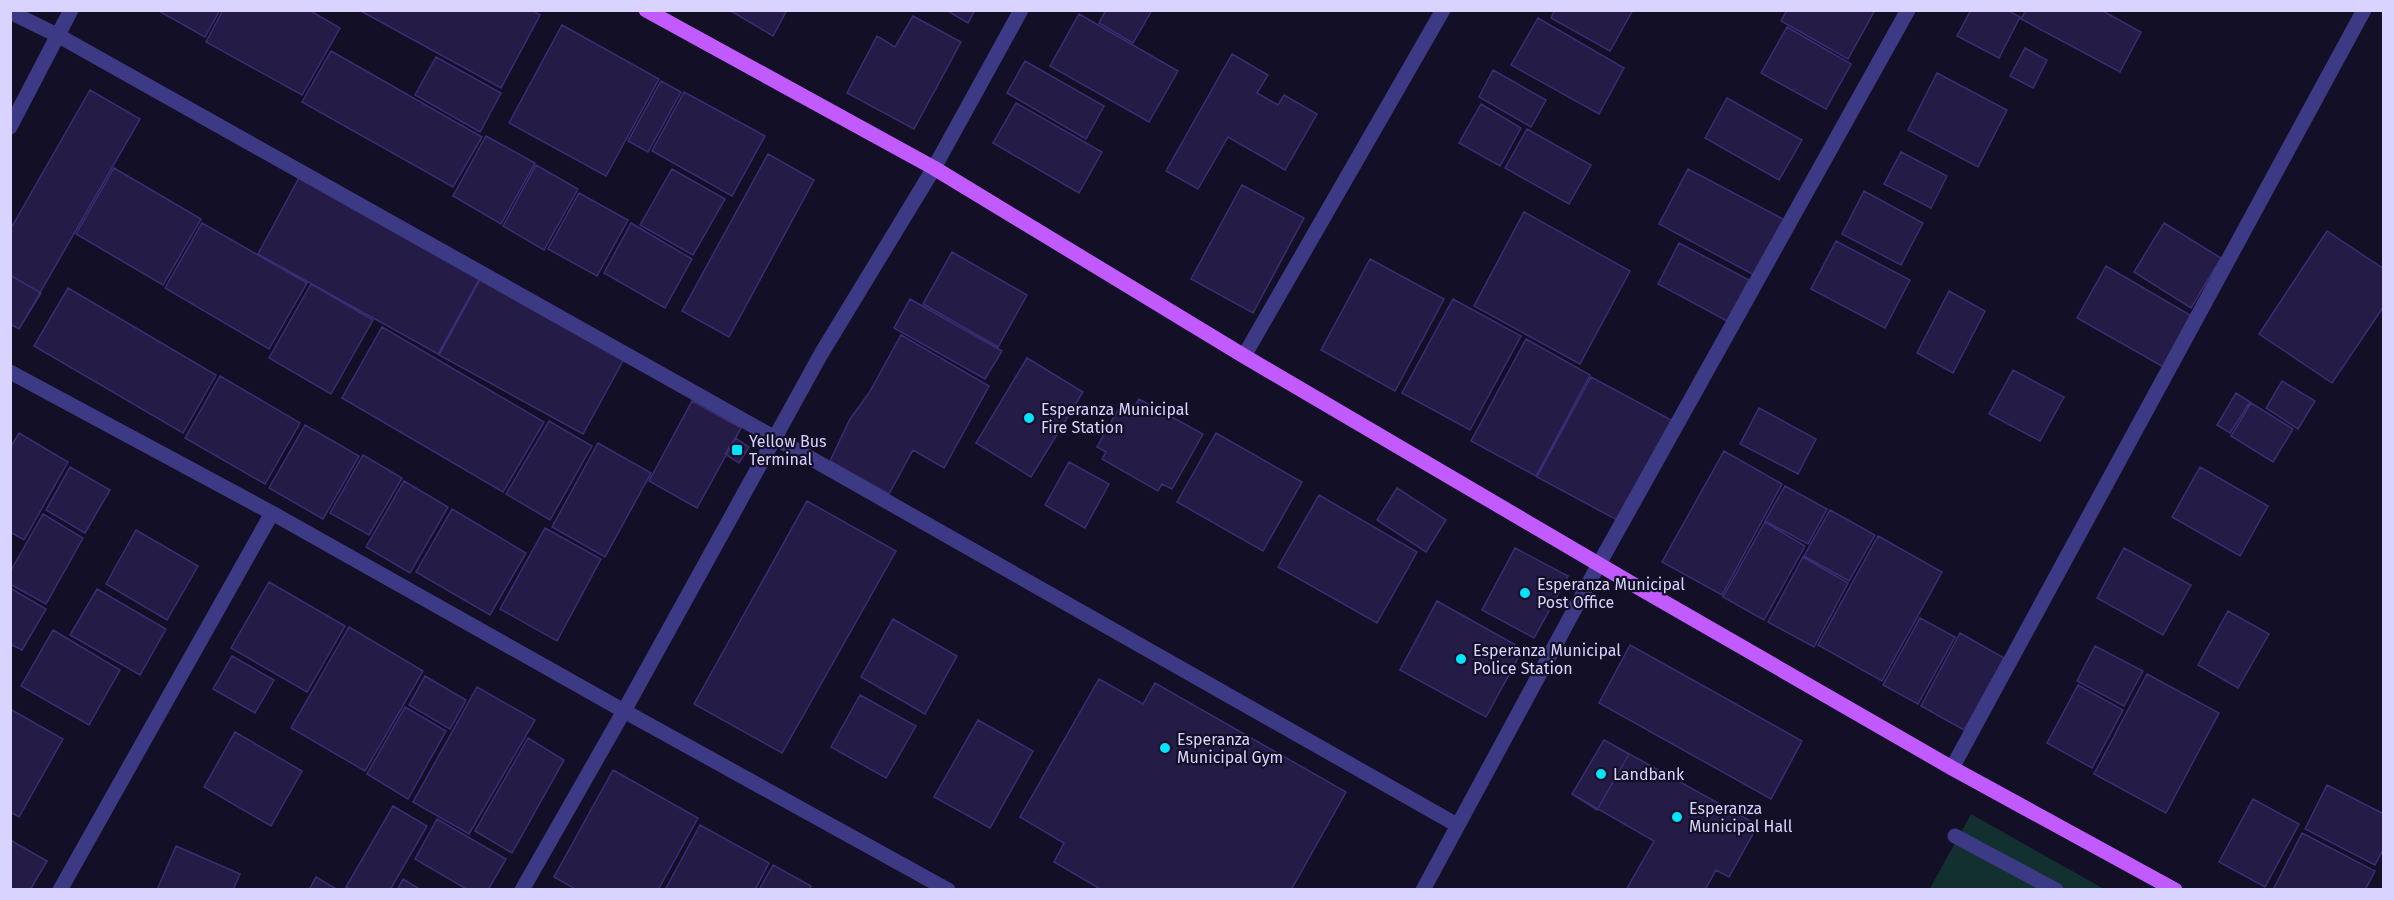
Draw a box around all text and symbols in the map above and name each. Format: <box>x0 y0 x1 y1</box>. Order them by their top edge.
place label: Esperanza Municipal Fire Station <box>1041 400 1189 437</box>
marker: Esperanza Municipal Fire Station <box>1022 411 1036 425</box>
place label: Yellow Bus Terminal <box>749 432 826 469</box>
marker: Yellow Bus Terminal <box>730 443 744 457</box>
place label: Esperanza Municipal Post Office <box>1537 575 1685 612</box>
marker: Esperanza Municipal Post Office <box>1518 586 1532 600</box>
place label: Esperanza Municipal Police Station <box>1473 641 1621 678</box>
marker: Esperanza Municipal Police Station <box>1454 652 1468 666</box>
place label: Esperanza Municipal Gym <box>1177 730 1283 767</box>
marker: Esperanza Municipal Gym <box>1158 741 1172 755</box>
place label: Landbank <box>1613 765 1685 784</box>
marker: Landbank <box>1594 767 1608 781</box>
place label: Esperanza Municipal Hall <box>1689 799 1793 836</box>
marker: Esperanza Municipal Hall <box>1670 810 1684 824</box>

